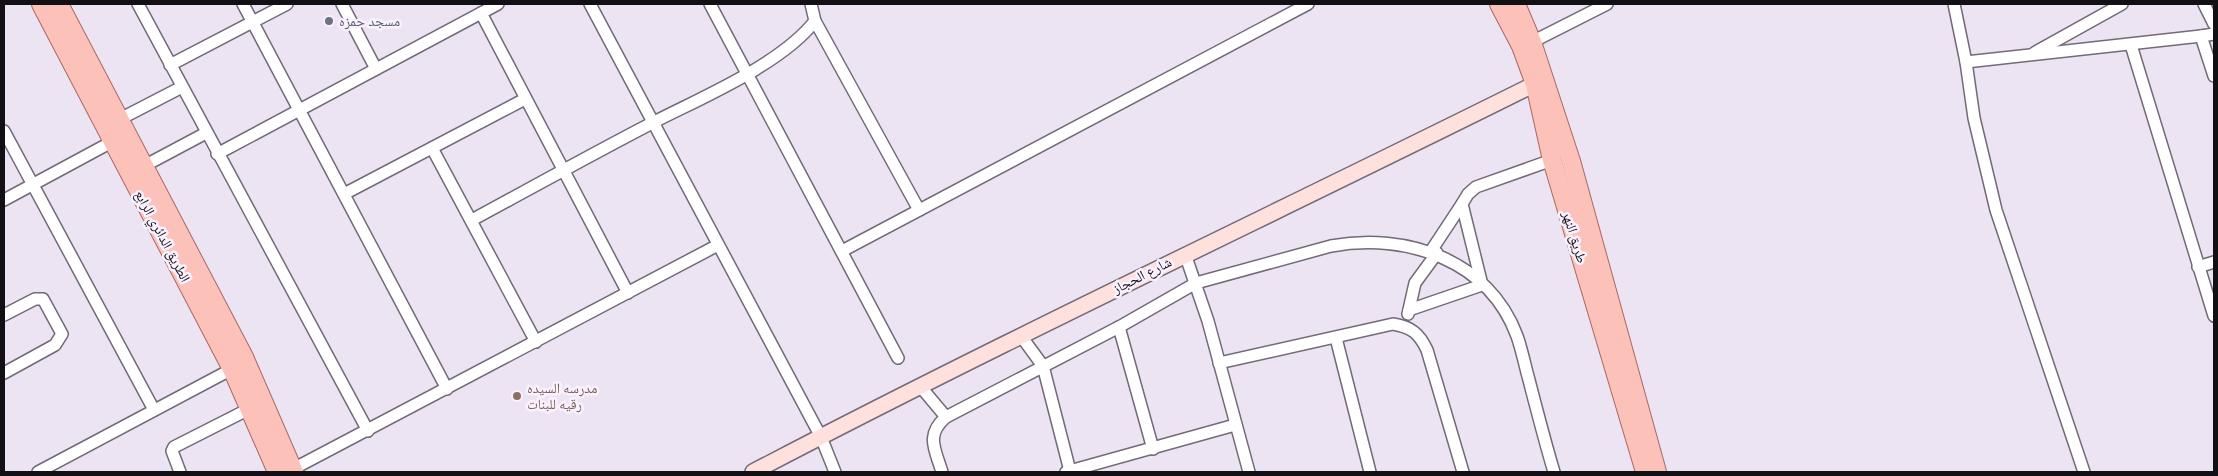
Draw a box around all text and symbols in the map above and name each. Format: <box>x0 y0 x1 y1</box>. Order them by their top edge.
place label: مسجد حمزه <box>339 13 400 30</box>
marker: مسجد حمزه <box>323 15 335 27</box>
street label: الطريق الدائري الرابع <box>129 187 194 286</box>
street label: طريق النهر <box>1557 208 1590 265</box>
street label: شارع الحجاز <box>1109 253 1175 299</box>
place label: مدرسه السيده رقيه للبنات <box>527 380 597 413</box>
marker: مدرسه السيده رقيه للبنات <box>511 390 523 402</box>

